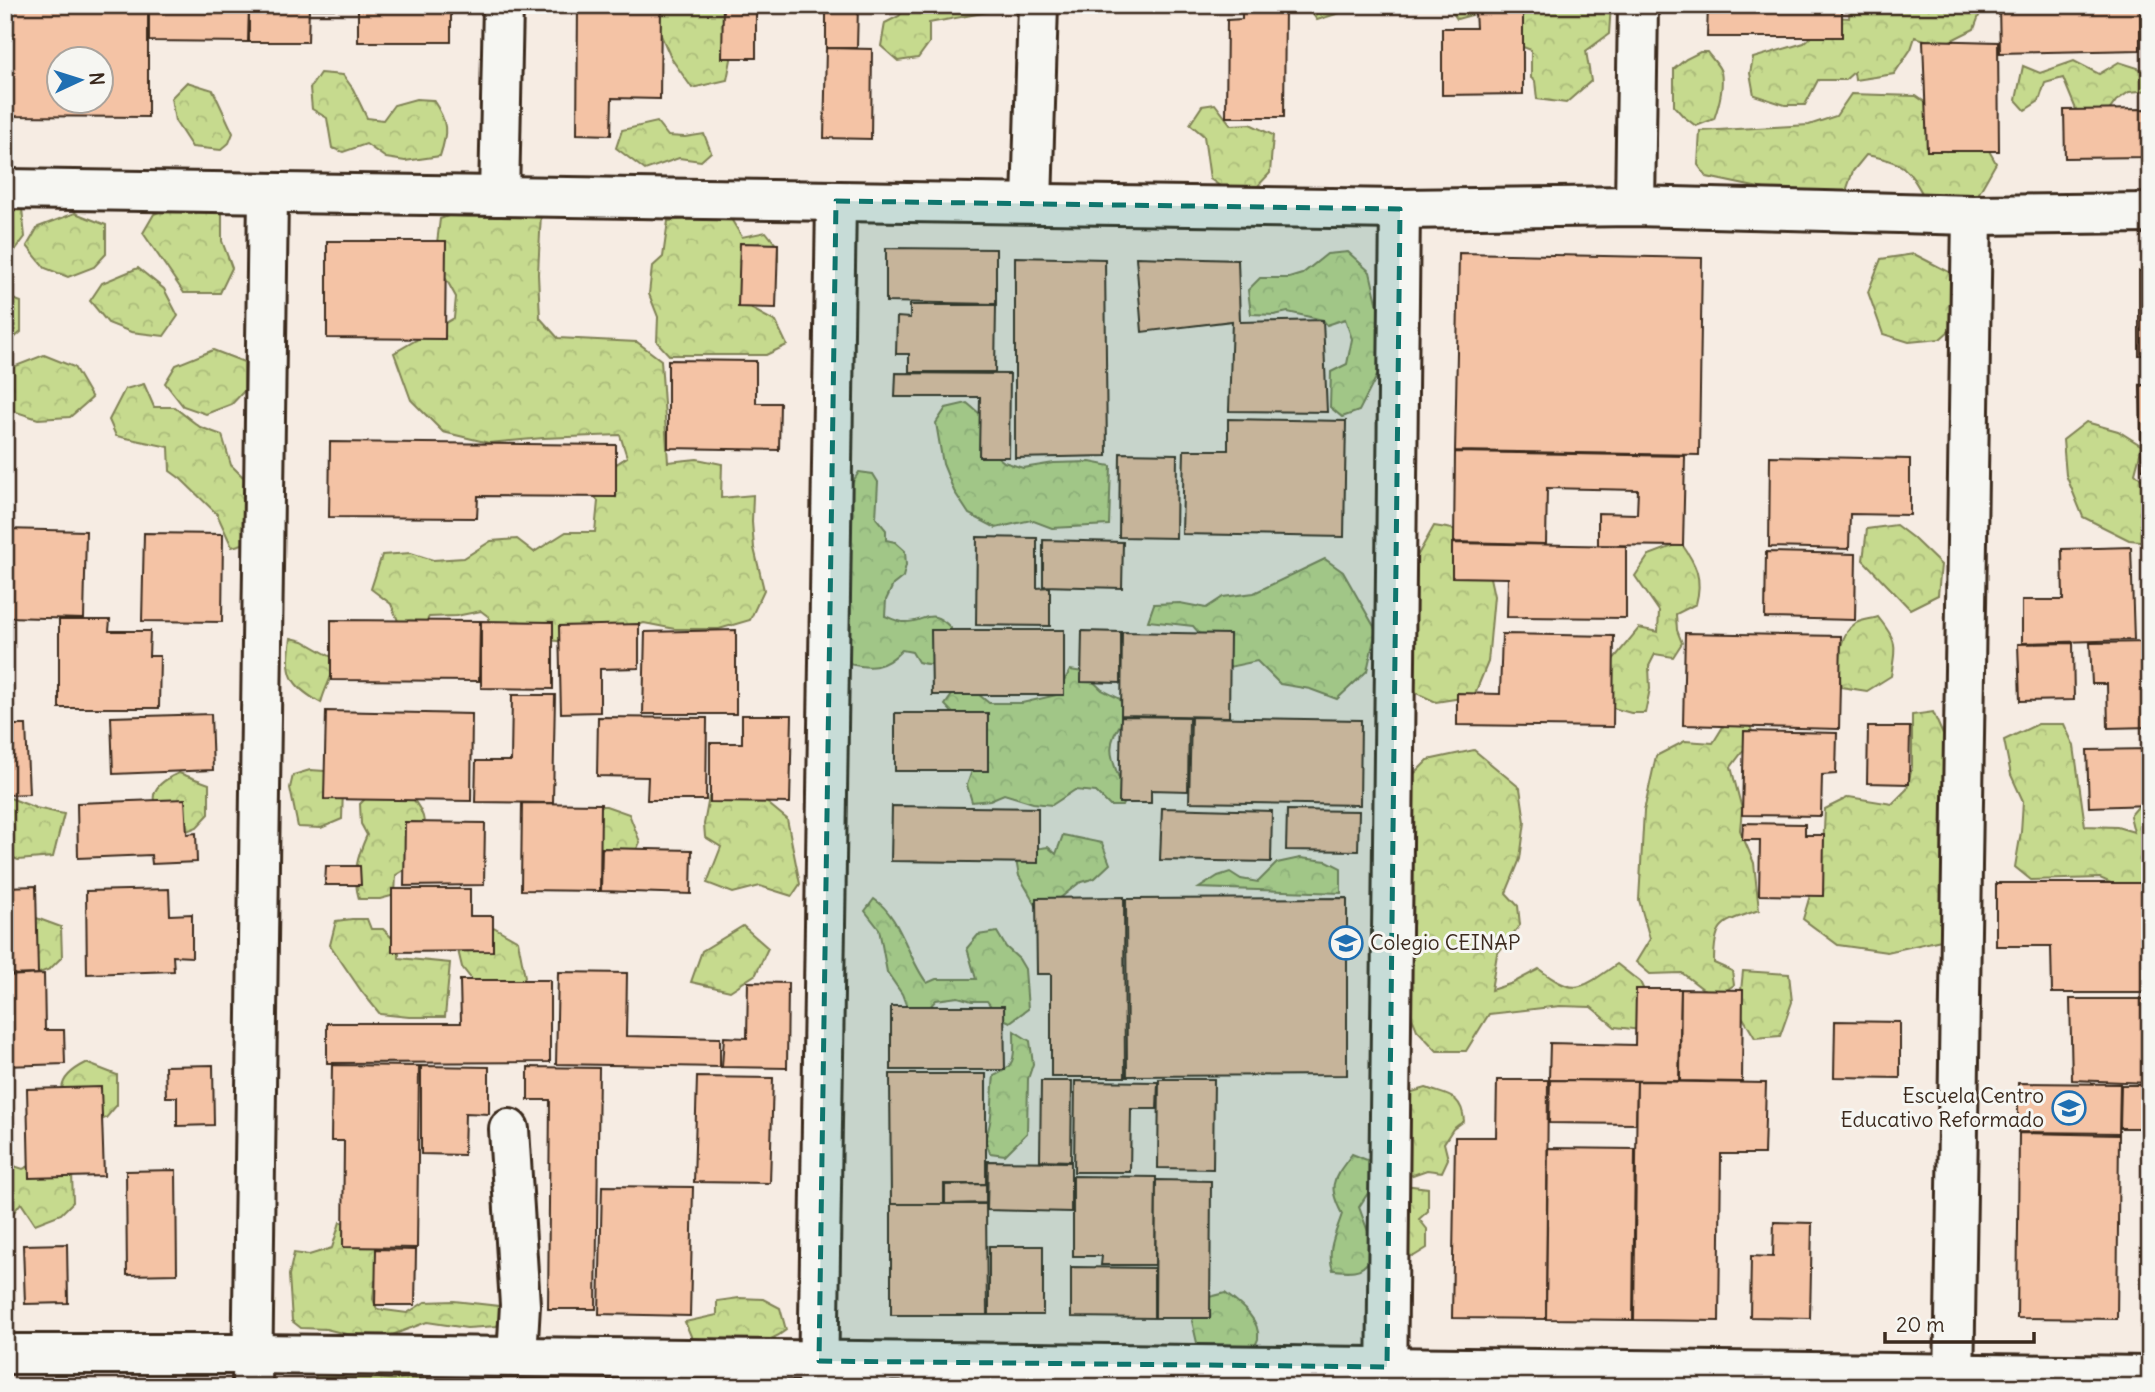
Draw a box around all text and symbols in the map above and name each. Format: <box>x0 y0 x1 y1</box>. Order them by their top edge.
north arrow <box>46 46 116 116</box>
text: N <box>85 71 109 86</box>
school or university icon: Colegio CEINAP <box>1327 924 1365 962</box>
place label: Colegio CEINAP <box>1370 929 1520 956</box>
place label: Escuela Centro Educativo Reformado <box>1840 1082 2044 1133</box>
school or university icon: Escuela Centro Educativo Reformado <box>2050 1089 2088 1127</box>
scale bar <box>1885 1301 2034 1345</box>
text: 20 m <box>1896 1311 1945 1338</box>

